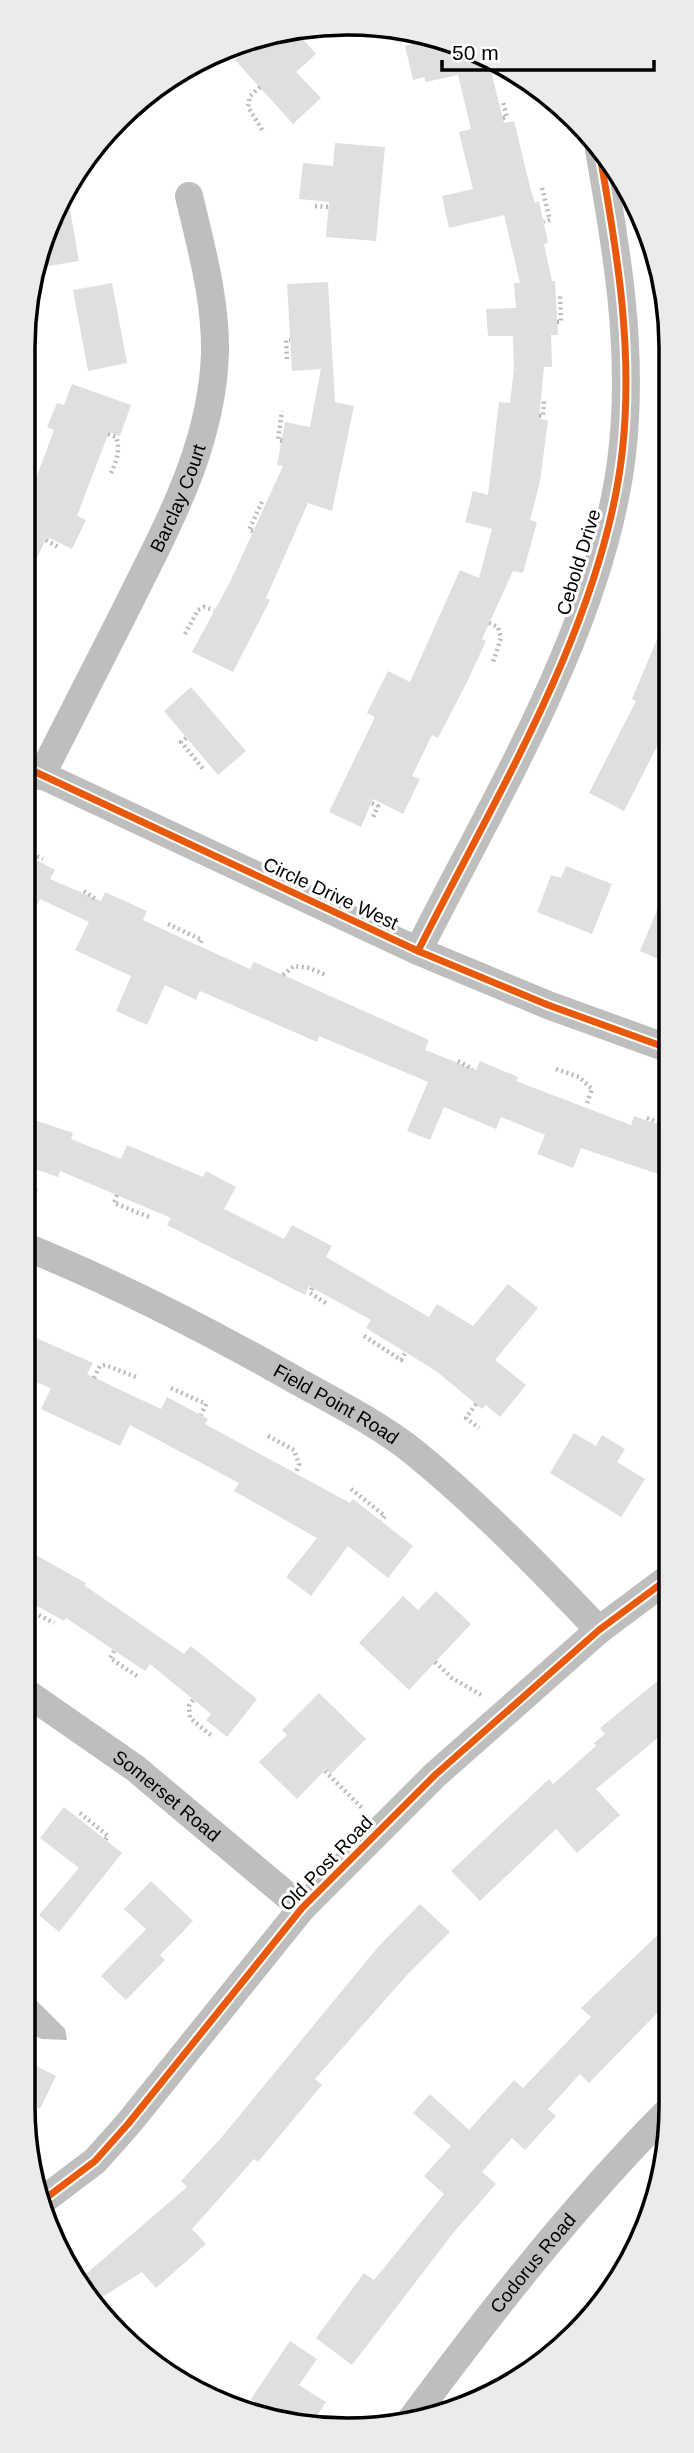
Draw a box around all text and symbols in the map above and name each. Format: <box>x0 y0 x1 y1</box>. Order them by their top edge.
scale bar <box>442 28 654 72</box>
text: 50 m <box>452 41 499 64</box>
street label: Barclay Court <box>146 441 210 556</box>
street label: Cebold Drive <box>552 507 605 618</box>
street label: Circle Drive West <box>260 853 402 934</box>
street label: Field Point Road <box>270 1360 403 1449</box>
street label: Somerset Road <box>109 1746 224 1846</box>
street label: Old Post Road <box>276 1812 377 1915</box>
street label: Codorus Road <box>486 2209 580 2317</box>

